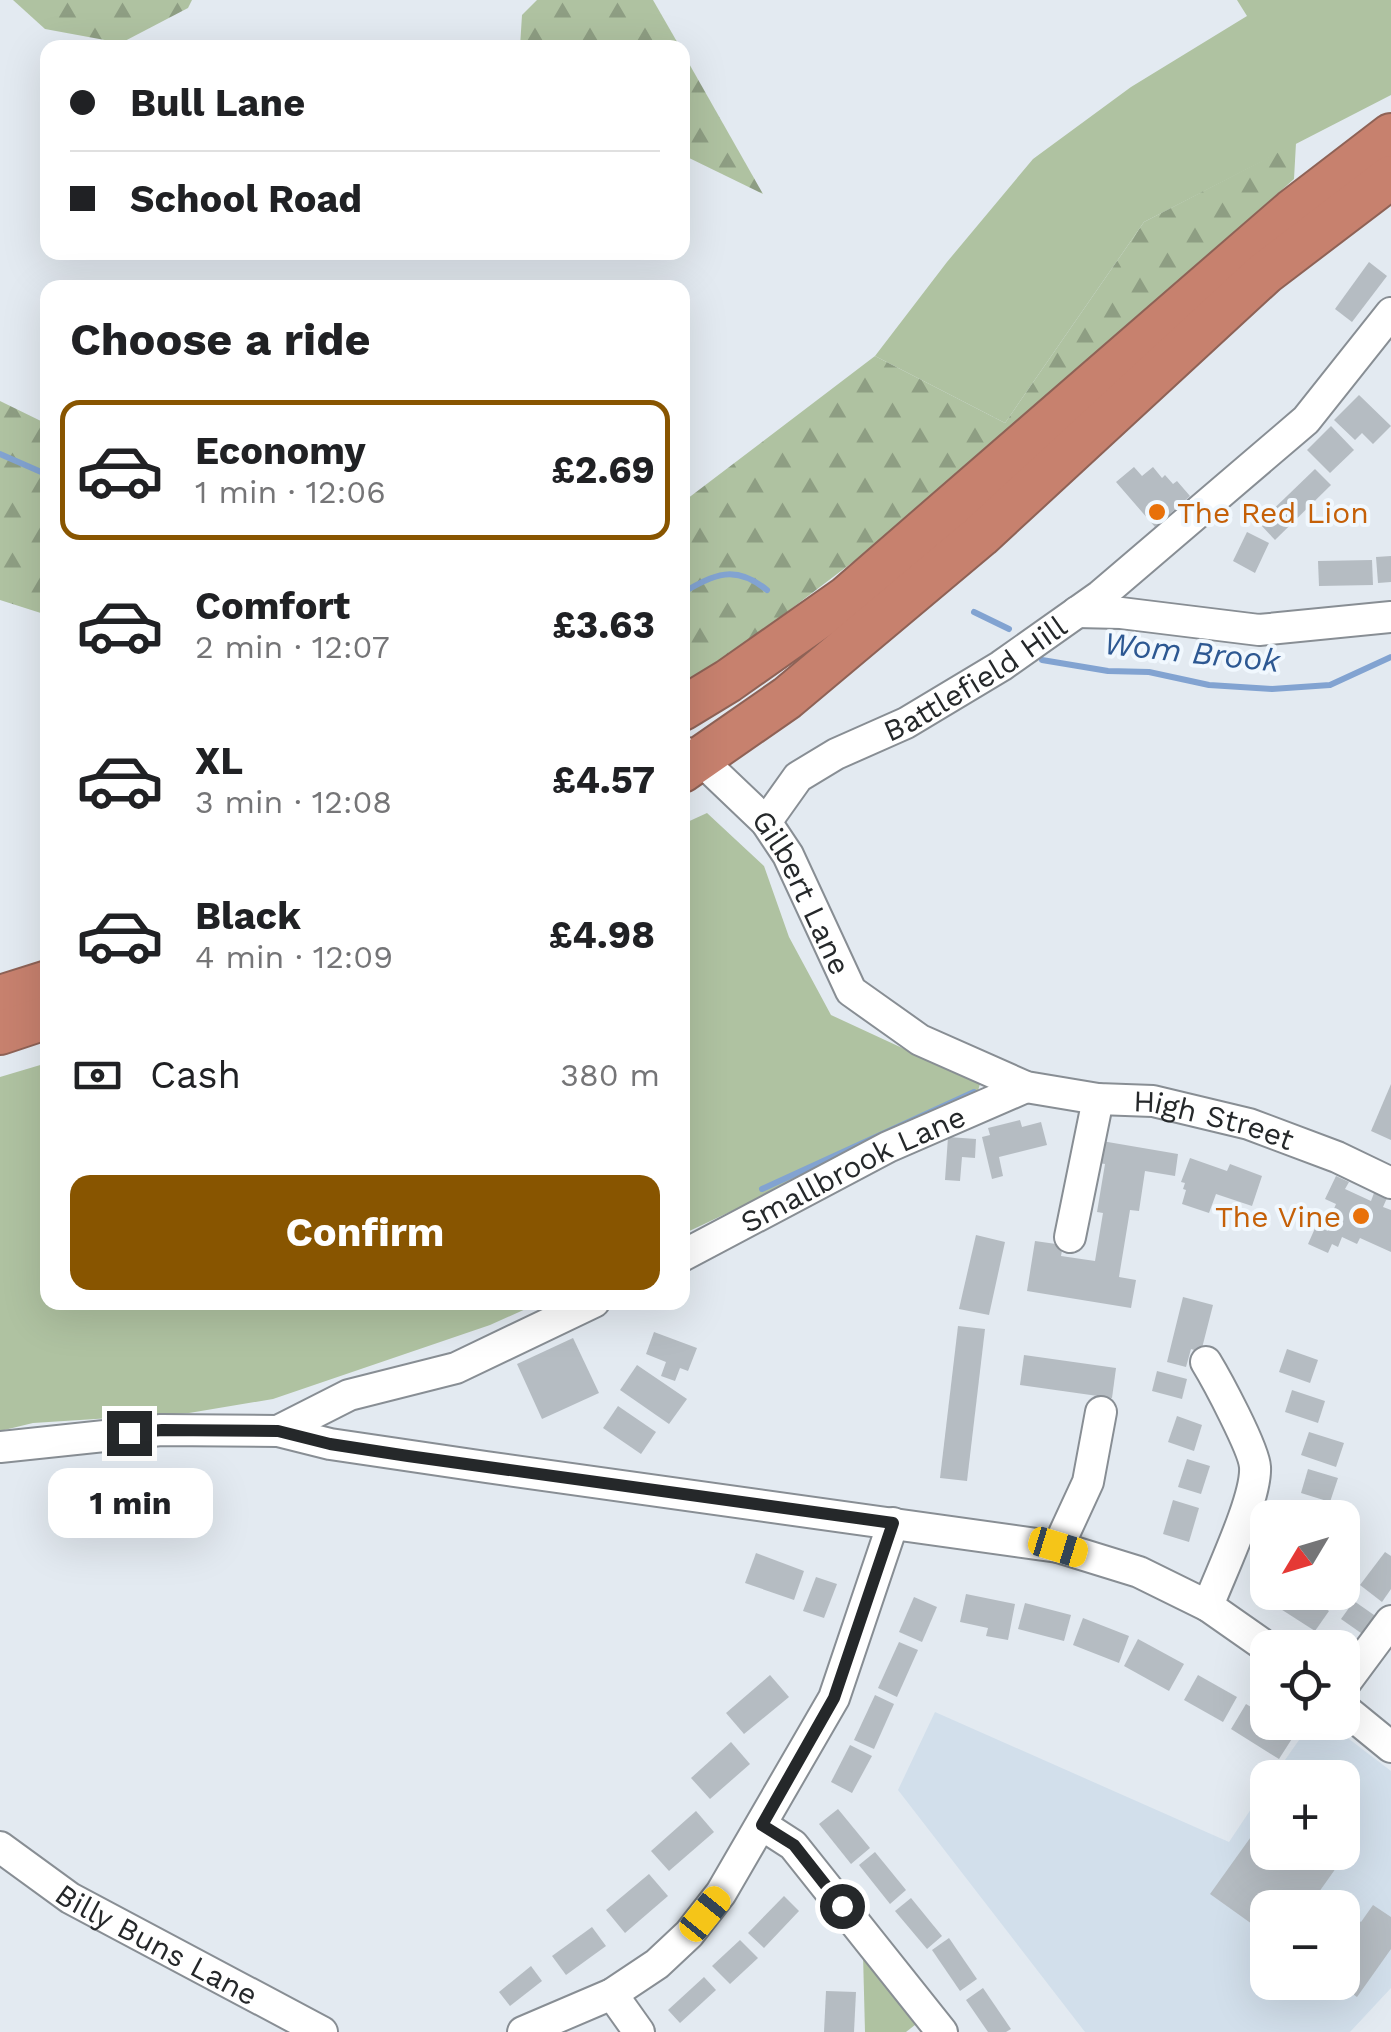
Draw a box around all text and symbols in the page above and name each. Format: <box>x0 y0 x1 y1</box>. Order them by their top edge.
text: Bull Lane <box>130 81 305 125</box>
text: School Road <box>130 177 362 221</box>
text: Choose a ride <box>70 313 370 366</box>
icon: car <box>75 425 165 515</box>
text: Economy <box>195 429 366 473</box>
text: £2.69 <box>551 448 655 492</box>
text: 1 min · 12:06 <box>195 473 386 511</box>
place label: The Red Lion <box>1177 495 1369 530</box>
marker: The Red Lion <box>1146 501 1168 523</box>
icon: car <box>75 580 165 670</box>
text: Comfort <box>195 584 350 628</box>
text: £3.63 <box>552 603 655 647</box>
street label: Battlefield Hill <box>878 608 1073 748</box>
water label: Wom Brook <box>1102 624 1283 680</box>
text: 2 min · 12:07 <box>195 628 390 666</box>
icon: car <box>75 735 165 825</box>
text: XL <box>195 739 243 783</box>
text: £4.57 <box>552 758 655 802</box>
text: 3 min · 12:08 <box>195 783 392 821</box>
street label: Gilbert Lane <box>745 803 858 980</box>
icon: car <box>75 890 165 980</box>
text: Black <box>195 894 301 938</box>
text: £4.98 <box>549 913 655 957</box>
text: 4 min · 12:09 <box>195 938 393 976</box>
icon: cash <box>70 1048 125 1103</box>
text: Cash <box>150 1053 241 1097</box>
text: 380 m <box>560 1056 660 1094</box>
street label: High Street <box>1133 1083 1299 1157</box>
street label: Smallbrook Lane <box>734 1098 971 1239</box>
button: Confirm <box>70 1175 660 1290</box>
place label: The Vine <box>1215 1199 1341 1234</box>
marker: The Vine <box>1350 1205 1372 1227</box>
route end <box>107 1411 152 1456</box>
callout: 1 min <box>46 1468 212 1538</box>
text: 1 min <box>89 1484 172 1522</box>
north arrow <box>1250 1500 1360 1610</box>
map controls <box>1250 1500 1360 2000</box>
car <box>1025 1524 1091 1570</box>
button: locate <box>1250 1630 1360 1740</box>
button: + <box>1250 1760 1360 1870</box>
street label: Billy Buns Lane <box>49 1876 264 2012</box>
car <box>674 1881 736 1947</box>
route start <box>820 1884 865 1929</box>
button: − <box>1250 1890 1360 2000</box>

